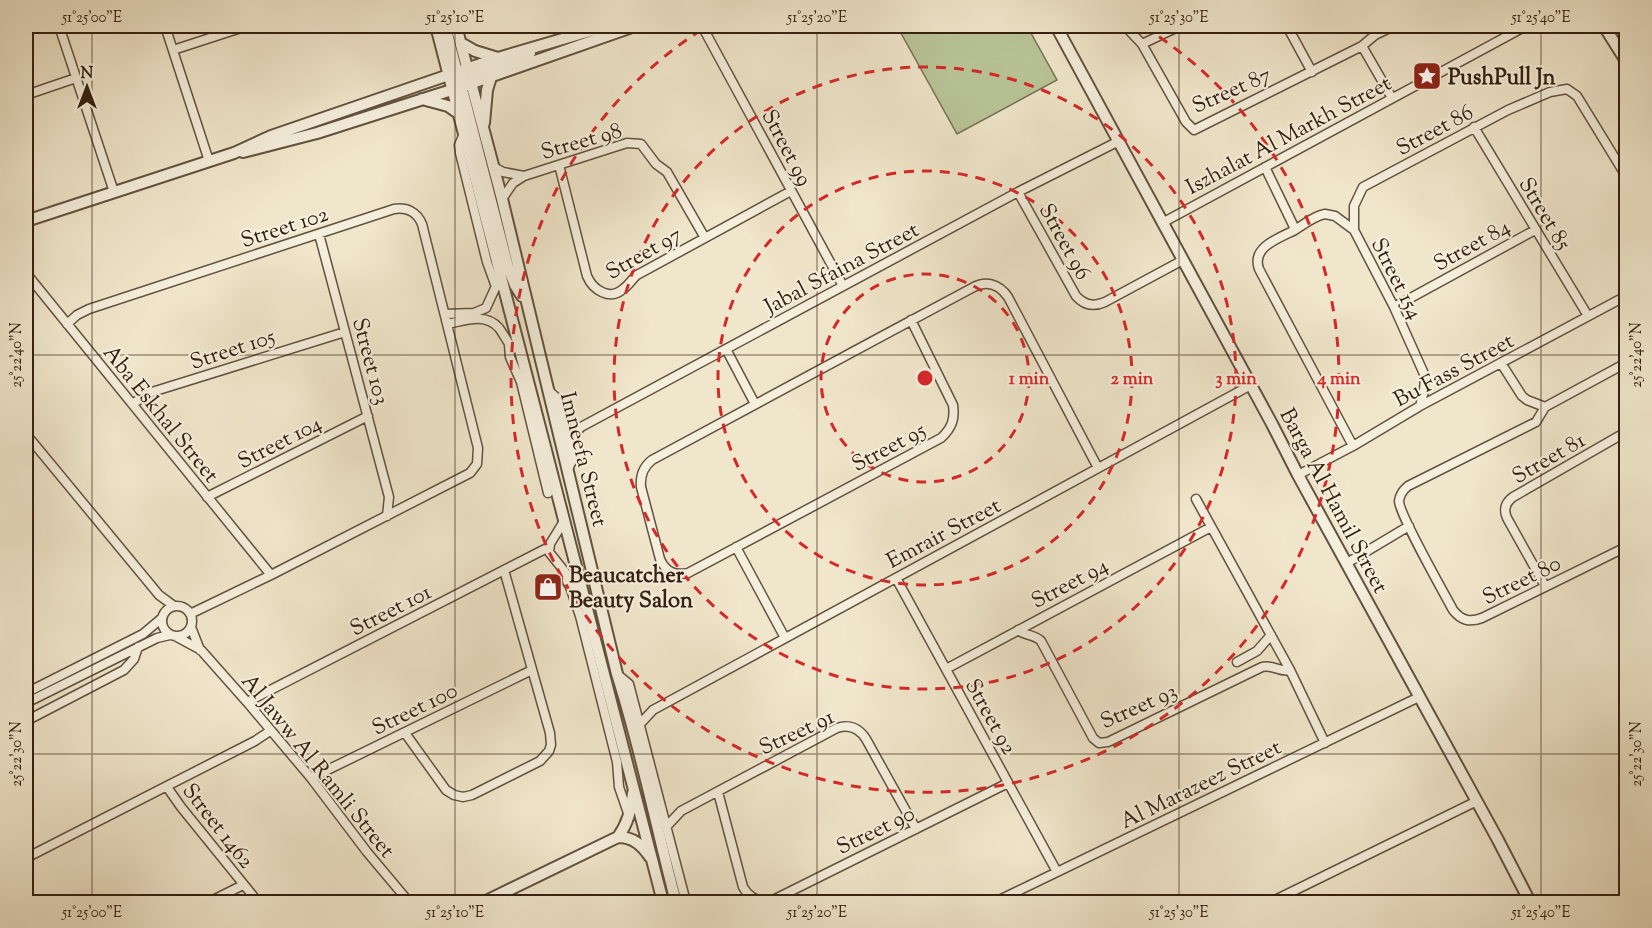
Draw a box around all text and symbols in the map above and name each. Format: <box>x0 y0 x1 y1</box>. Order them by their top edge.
text: 51°25'00"E <box>61 8 122 29</box>
text: 51°25'10"E <box>425 8 484 29</box>
text: 51°25'20"E <box>786 8 847 29</box>
text: 51°25'30"E <box>1149 8 1209 29</box>
text: 51°25'40"E <box>1510 8 1571 29</box>
north arrow <box>57 57 117 117</box>
street label: Street 87 <box>1188 60 1277 123</box>
place icon: PushPull Jn <box>1411 60 1443 92</box>
text: N <box>81 63 94 86</box>
place label: PushPull Jn <box>1448 63 1555 95</box>
street label: Iszhalat Al Markh Street <box>1181 69 1398 204</box>
street label: Street 86 <box>1391 98 1480 165</box>
street label: Street 99 <box>752 104 819 193</box>
street label: Street 98 <box>537 116 626 170</box>
street label: Street 85 <box>1509 172 1578 257</box>
street label: Street 96 <box>1029 198 1098 287</box>
street label: Street 102 <box>237 200 333 258</box>
street label: Street 84 <box>1428 212 1517 281</box>
street label: Jabal Sfaina Street <box>759 215 926 324</box>
street label: Street 97 <box>600 220 689 289</box>
street label: Street 154 <box>1361 233 1429 326</box>
street label: Street 103 <box>342 315 396 409</box>
text: 25°22'40"N <box>7 322 28 388</box>
street label: Street 105 <box>186 322 280 380</box>
text: 25°22'40"N <box>1627 322 1648 388</box>
street label: Bu Fass Street <box>1389 326 1521 417</box>
street label: Aba Eskhal Street <box>94 339 226 491</box>
text: 1 min <box>1009 367 1050 393</box>
text: 2 min <box>1111 367 1154 393</box>
text: 3 min <box>1215 367 1257 393</box>
text: 4 min <box>1316 367 1361 393</box>
centre of rings <box>915 368 935 388</box>
street label: Imneefa Street <box>550 389 614 531</box>
street label: Barga Al Hamil Street <box>1270 403 1395 600</box>
street label: Street 104 <box>233 409 328 478</box>
street label: Street 95 <box>847 416 933 482</box>
street label: Street 81 <box>1507 425 1593 493</box>
street label: Emrair Street <box>881 491 1008 578</box>
street label: Street 80 <box>1477 549 1567 615</box>
street label: Street 94 <box>1026 551 1115 618</box>
place label: Beaucatcher Beauty Salon <box>569 561 693 618</box>
shop icon: Beaucatcher Beauty Salon <box>532 571 564 603</box>
street label: Street 101 <box>345 577 438 646</box>
street label: Al Jaww Al Ramli Street <box>232 668 402 866</box>
street label: Street 92 <box>955 674 1023 761</box>
street label: Street 100 <box>367 676 464 745</box>
street label: Street 93 <box>1096 677 1183 739</box>
street label: Street 91 <box>754 702 841 765</box>
text: 25°22'30"N <box>7 721 28 787</box>
text: 25°22'30"N <box>1627 721 1648 787</box>
street label: Al Marazeez Street <box>1115 733 1288 839</box>
street label: Street 1462 <box>173 777 260 876</box>
street label: Street 90 <box>832 799 921 864</box>
text: 51°25'00"E <box>61 903 122 924</box>
text: 51°25'10"E <box>425 903 484 924</box>
text: 51°25'20"E <box>786 903 847 924</box>
text: 51°25'30"E <box>1149 903 1209 924</box>
text: 51°25'40"E <box>1510 903 1571 924</box>

